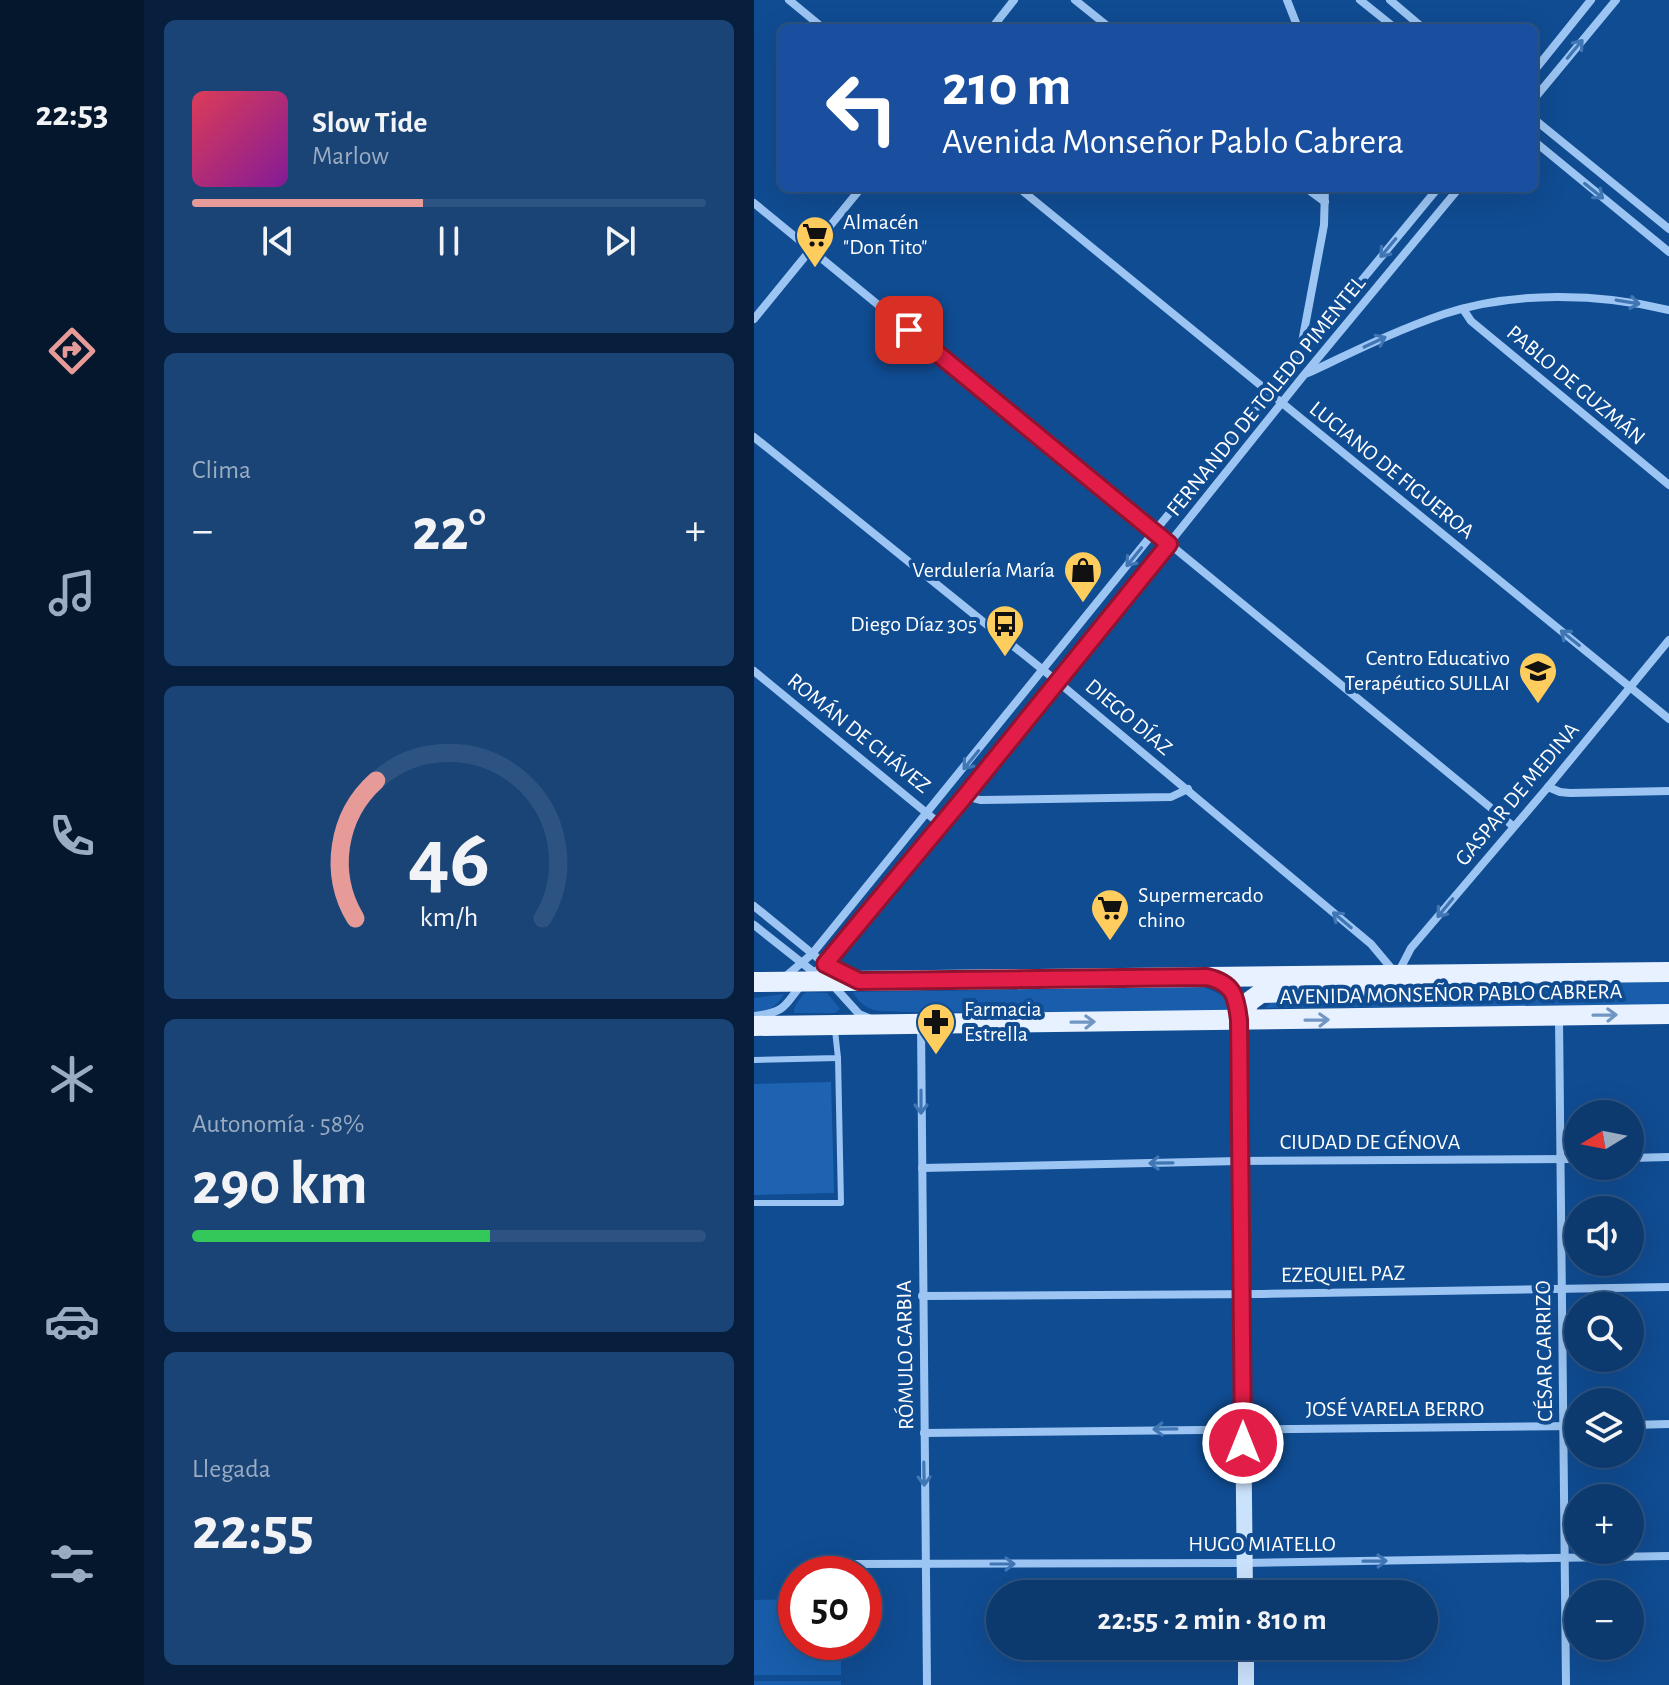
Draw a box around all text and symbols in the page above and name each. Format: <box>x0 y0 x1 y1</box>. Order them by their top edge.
one-way arrow <box>1566 40 1584 60</box>
icon: left <box>810 56 914 160</box>
text: 210 m <box>942 59 1071 115</box>
text: 22:53 <box>35 96 109 132</box>
text: Slow Tide <box>312 108 427 138</box>
text: Avenida Monseñor Pablo Cabrera <box>942 124 1404 160</box>
text: Marlow <box>312 143 389 169</box>
one-way arrow <box>1584 182 1604 200</box>
place label: Almacén "Don Tito" <box>843 211 928 258</box>
supermarket icon: Almacén "Don Tito" <box>794 214 836 269</box>
icon: previous <box>256 219 300 263</box>
icon: pause <box>427 219 471 263</box>
icon: next <box>598 219 642 263</box>
one-way arrow <box>1379 237 1397 258</box>
street label: FERNANDO DE TOLEDO PIMENTEL <box>1163 271 1370 520</box>
one-way arrow <box>1614 295 1640 310</box>
pin <box>875 296 943 364</box>
icon: arrive <box>887 308 931 352</box>
street label: PABLO DE GUZMÁN <box>1503 320 1650 449</box>
icon: directions <box>44 323 100 379</box>
one-way arrow <box>1363 334 1387 349</box>
street label: LUCIANO DE FIGUEROA <box>1306 397 1479 543</box>
text: Clima <box>192 457 251 483</box>
text: 22° <box>412 501 486 561</box>
text: − <box>192 509 213 553</box>
text: + <box>685 509 706 553</box>
one-way arrow <box>1126 547 1144 568</box>
shop icon: Verdulería María <box>1062 549 1104 604</box>
place label: Verdulería María <box>912 559 1055 581</box>
icon: music <box>44 565 100 621</box>
bus stop icon: Diego Díaz 305 <box>984 603 1026 658</box>
place label: Diego Díaz 305 <box>850 613 977 635</box>
one-way arrow <box>1560 629 1580 647</box>
place label: Centro Educativo Terapéutico SULLAI <box>1345 647 1510 694</box>
school or university icon: Centro Educativo Terapéutico SULLAI <box>1517 650 1559 705</box>
street label: ROMÁN DE CHÁVEZ <box>783 668 935 797</box>
street label: DIEGO DÍAZ <box>1081 674 1177 759</box>
street label: GASPAR DE MEDINA <box>1451 718 1583 870</box>
one-way arrow <box>962 749 980 769</box>
icon: phone <box>44 808 100 864</box>
text: 46 <box>408 817 490 901</box>
place label: Supermercado chino <box>1138 884 1263 931</box>
supermarket icon: Supermercado chino <box>1089 887 1131 942</box>
one-way arrow <box>1436 897 1454 917</box>
text: km/h <box>420 903 478 932</box>
one-way arrow <box>1333 911 1353 929</box>
street label: AVENIDA MONSEÑOR PABLO CABRERA <box>1279 979 1623 1008</box>
place label: Farmacia Estrella <box>964 998 1042 1045</box>
pharmacy icon: Farmacia Estrella <box>915 1001 957 1056</box>
one-way arrow <box>1591 1007 1618 1023</box>
one-way arrow <box>1303 1012 1330 1028</box>
one-way arrow <box>1069 1014 1096 1030</box>
icon: climate <box>44 1051 100 1107</box>
one-way arrow <box>913 1088 929 1115</box>
north arrow <box>1564 1100 1644 1180</box>
map controls <box>1564 1100 1644 1660</box>
text: Autonomía · 58% <box>192 1111 364 1137</box>
street label: CIUDAD DE GÉNOVA <box>1280 1130 1461 1153</box>
text: 290 km <box>192 1155 368 1215</box>
one-way arrow <box>1148 1155 1175 1171</box>
button: sound <box>1564 1196 1644 1276</box>
street label: EZEQUIEL PAZ <box>1281 1262 1405 1286</box>
street label: RÓMULO CARBIA <box>892 1280 917 1430</box>
street label: CÉSAR CARRIZO <box>1531 1280 1556 1422</box>
button: search <box>1564 1292 1644 1372</box>
icon: car <box>44 1293 100 1349</box>
button: layers <box>1564 1388 1644 1468</box>
street label: JOSÉ VARELA BERRO <box>1306 1397 1484 1420</box>
position arrow <box>1201 1401 1285 1485</box>
one-way arrow <box>1152 1422 1179 1437</box>
text: Llegada <box>192 1456 271 1482</box>
one-way arrow <box>916 1460 932 1487</box>
button: + <box>1564 1484 1644 1564</box>
text: 22:55 <box>192 1500 314 1560</box>
street label: HUGO MIATELLO <box>1188 1533 1336 1555</box>
icon: filters <box>44 1536 100 1592</box>
one-way arrow <box>1361 1553 1388 1568</box>
speed limit sign: 50 <box>778 1556 882 1660</box>
one-way arrow <box>989 1556 1016 1572</box>
button: − <box>1564 1580 1644 1660</box>
text: 22:55 · 2 min · 810 m <box>1097 1605 1327 1635</box>

